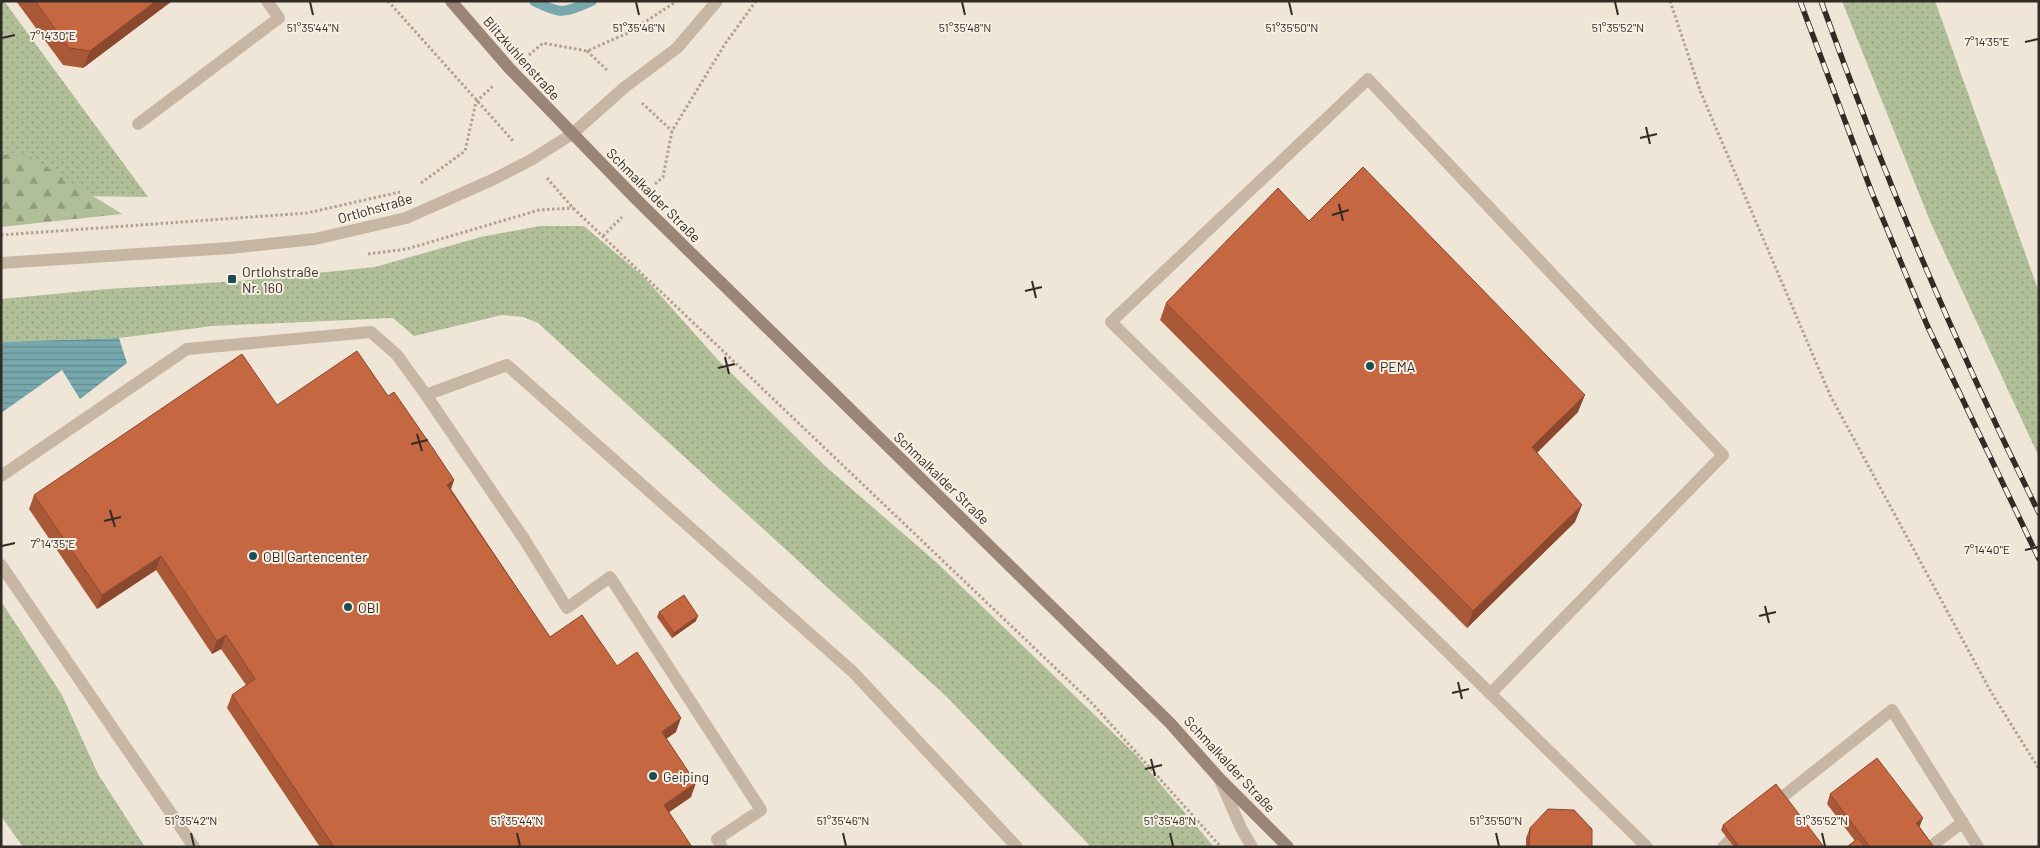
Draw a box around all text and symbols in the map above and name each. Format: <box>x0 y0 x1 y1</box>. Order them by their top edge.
street label: Blitzkuhlenstraße <box>480 13 564 103</box>
text: 51°35'44"N <box>287 20 339 34</box>
text: 51°35'46"N <box>613 20 665 34</box>
text: 51°35'48"N <box>939 20 991 34</box>
text: 51°35'50"N <box>1266 20 1318 34</box>
text: 51°35'52"N <box>1592 20 1644 34</box>
text: 7°14'30"E <box>30 28 76 42</box>
text: 7°14'35"E <box>1964 34 2010 48</box>
street label: Schmalkalder Straße <box>603 144 705 246</box>
street label: Ortlohstraße <box>336 189 414 227</box>
place label: Ortlohstraße Nr. 160 <box>242 263 319 296</box>
marker: Ortlohstraße Nr. 160 <box>226 273 238 285</box>
place label: PEMA <box>1380 358 1416 375</box>
marker: PEMA <box>1364 360 1376 372</box>
street label: Schmalkalder Straße <box>891 428 993 528</box>
text: 7°14'35"E <box>30 536 76 550</box>
text: 7°14'40"E <box>1964 542 2010 556</box>
place label: OBI Gartencenter <box>263 548 367 565</box>
marker: OBI Gartencenter <box>247 550 259 562</box>
place label: OBI <box>358 599 379 616</box>
marker: OBI <box>342 601 354 613</box>
street label: Schmalkalder Straße <box>1181 712 1279 816</box>
place label: Geiping <box>663 768 709 785</box>
marker: Geiping <box>647 770 659 782</box>
text: 51°35'42"N <box>165 813 217 827</box>
text: 51°35'44"N <box>491 813 543 827</box>
text: 51°35'46"N <box>817 813 869 827</box>
text: 51°35'48"N <box>1144 813 1196 827</box>
text: 51°35'50"N <box>1470 813 1522 827</box>
text: 51°35'52"N <box>1796 813 1848 827</box>

